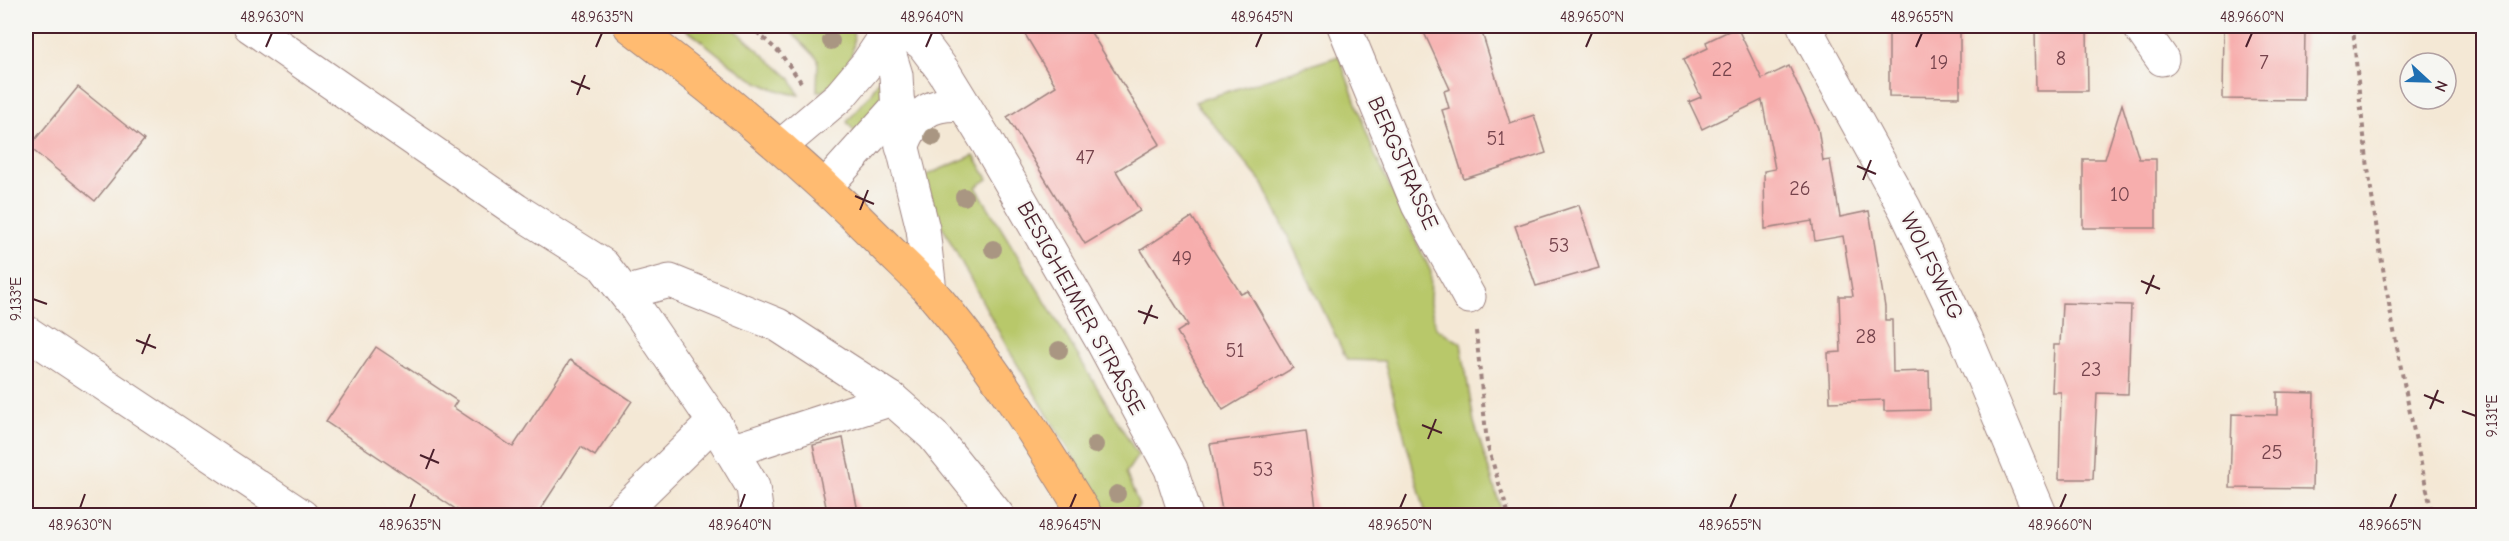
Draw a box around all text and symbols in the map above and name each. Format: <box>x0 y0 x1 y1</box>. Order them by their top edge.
text: 48.9630°N <box>240 8 304 26</box>
text: 48.9635°N <box>571 8 633 26</box>
text: 48.9640°N <box>900 8 964 26</box>
text: 48.9645°N <box>1231 8 1293 26</box>
text: 48.9650°N <box>1560 8 1624 26</box>
text: 48.9655°N <box>1890 8 1954 26</box>
text: 48.9660°N <box>2220 8 2284 26</box>
house number: 8 <box>2056 47 2066 70</box>
house number: 19 <box>1930 51 1948 74</box>
house number: 7 <box>2259 51 2269 74</box>
north arrow <box>2398 51 2458 111</box>
house number: 22 <box>1712 58 1732 81</box>
text: N <box>2431 78 2451 94</box>
street label: BERGSTRASSE <box>1362 92 1444 234</box>
house number: 51 <box>1487 127 1505 150</box>
house number: 47 <box>1075 146 1095 169</box>
house number: 26 <box>1789 177 1811 200</box>
house number: 10 <box>2110 183 2130 206</box>
street label: BESIGHEIMER STRASSE <box>1011 197 1151 419</box>
street label: WOLFSWEG <box>1895 208 1969 324</box>
house number: 53 <box>1549 234 1569 257</box>
house number: 49 <box>1172 247 1192 270</box>
text: 9.133°E <box>7 277 25 321</box>
house number: 28 <box>1856 325 1876 348</box>
house number: 51 <box>1226 339 1244 362</box>
house number: 23 <box>2081 358 2101 381</box>
text: 9.131°E <box>2483 395 2501 437</box>
house number: 25 <box>2261 441 2283 464</box>
house number: 53 <box>1253 458 1273 481</box>
text: 48.9630°N <box>48 516 112 534</box>
text: 48.9635°N <box>379 516 441 534</box>
text: 48.9640°N <box>708 516 772 534</box>
text: 48.9645°N <box>1039 516 1101 534</box>
text: 48.9650°N <box>1368 516 1432 534</box>
text: 48.9655°N <box>1698 516 1762 534</box>
text: 48.9660°N <box>2028 516 2092 534</box>
text: 48.9665°N <box>2358 516 2422 534</box>

